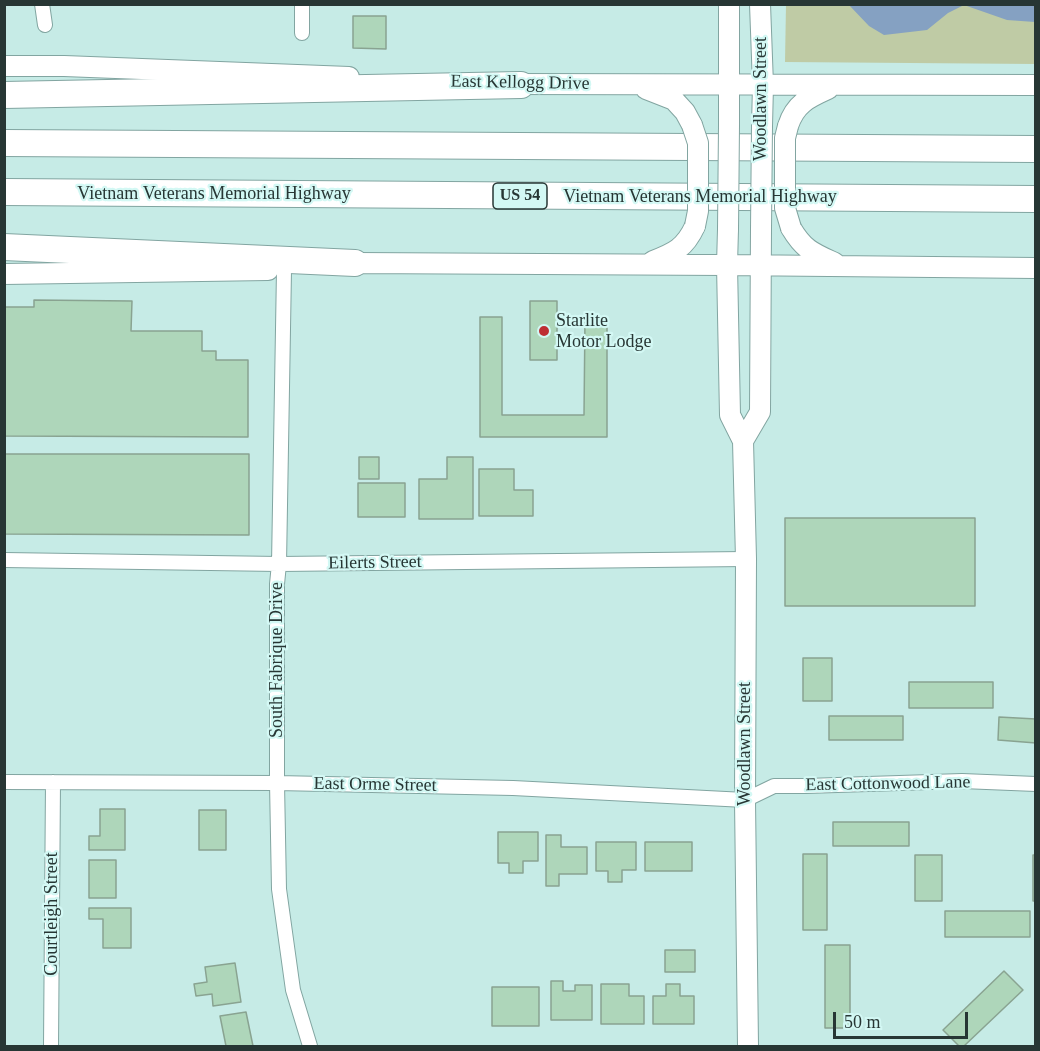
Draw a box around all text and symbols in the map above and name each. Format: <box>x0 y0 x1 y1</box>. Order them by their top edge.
street label: Woodlawn Street <box>750 37 772 161</box>
street label: East Kellogg Drive <box>450 71 590 95</box>
street label: Vietnam Veterans Memorial Highway <box>77 183 351 205</box>
road number: US 54 <box>493 183 547 209</box>
street label: Vietnam Veterans Memorial Highway <box>563 186 837 208</box>
place label: Starlite Motor Lodge <box>556 310 651 352</box>
marker: Starlite Motor Lodge <box>537 324 551 338</box>
street label: Eilerts Street <box>328 551 422 575</box>
street label: South Fabrique Drive <box>266 582 288 738</box>
street label: Woodlawn Street <box>734 682 756 806</box>
street label: East Cottonwood Lane <box>805 772 971 796</box>
street label: East Orme Street <box>313 773 437 797</box>
street label: Courtleigh Street <box>41 852 63 976</box>
scale bar <box>836 1000 971 1038</box>
text: 50 m <box>844 1012 881 1032</box>

